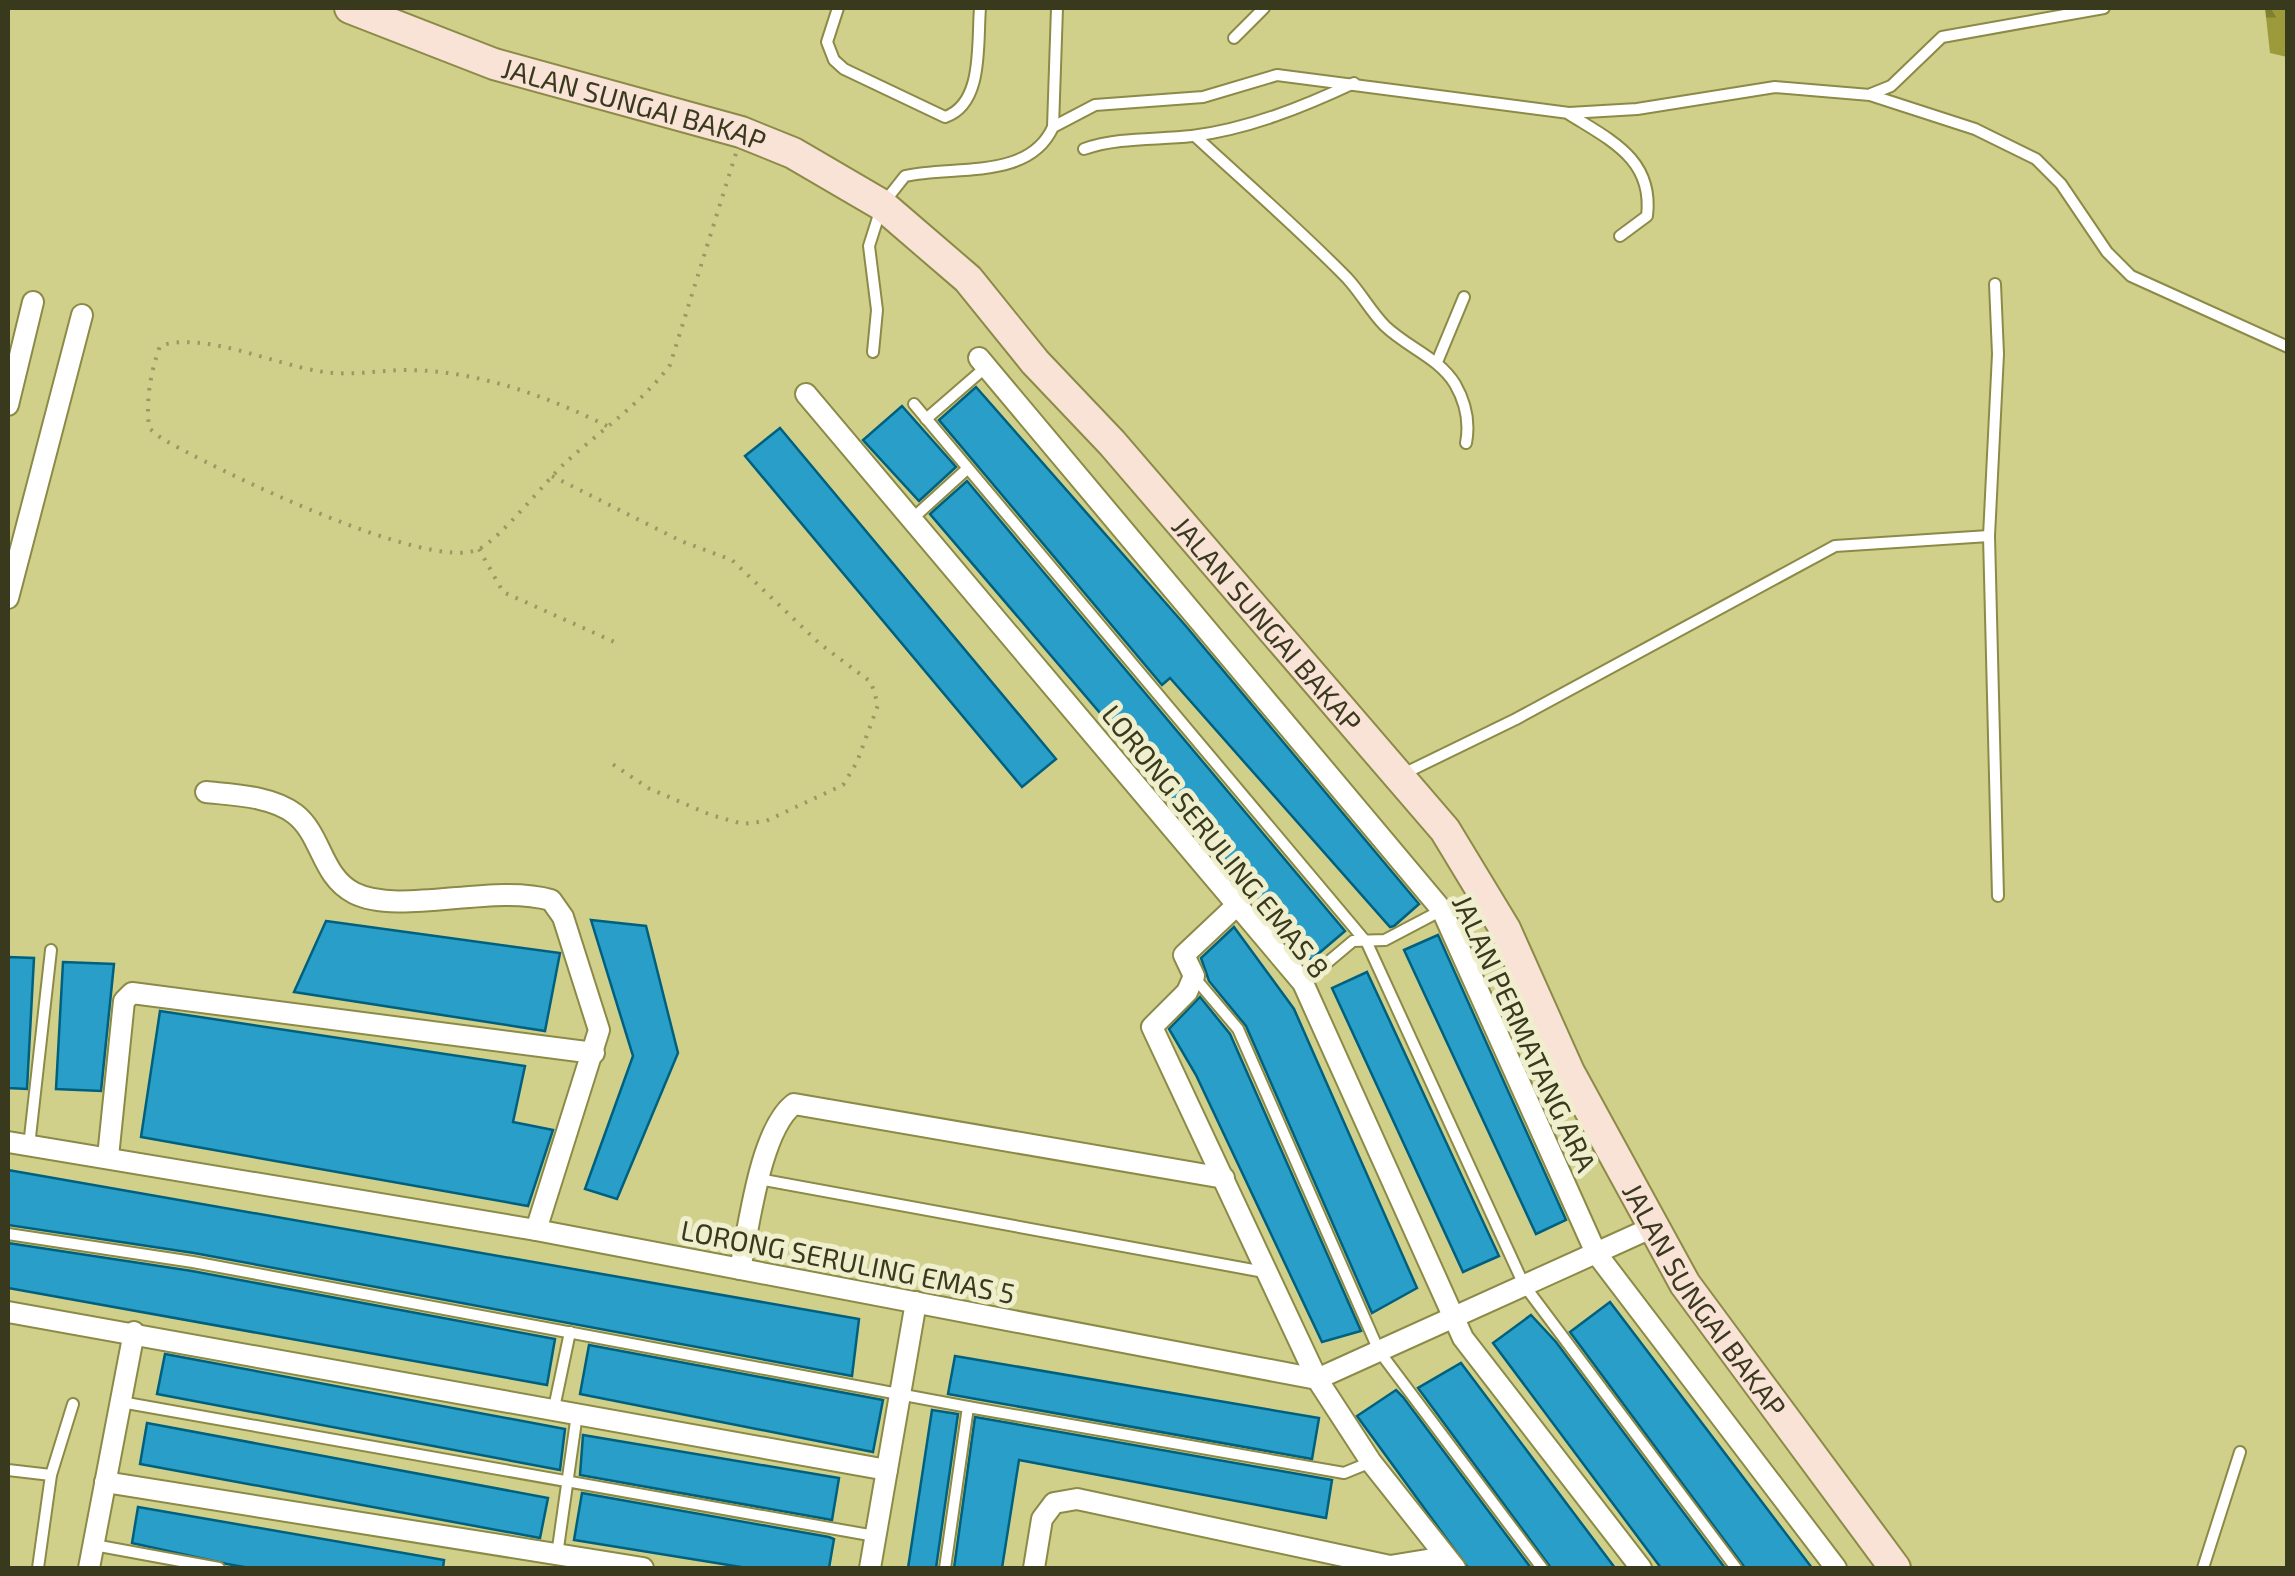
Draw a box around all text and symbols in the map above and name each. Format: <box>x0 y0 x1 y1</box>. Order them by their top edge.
street label: JALAN SUNGAI BAKAP <box>498 50 771 157</box>
street label: JALAN SUNGAI BAKAP <box>1166 509 1369 738</box>
street label: LORONG SERULING EMAS 8 <box>1095 698 1337 984</box>
street label: JALAN PERMATANG ARA <box>1446 889 1604 1177</box>
street label: JALAN SUNGAI BAKAP <box>1616 1177 1794 1423</box>
street label: LORONG SERULING EMAS 5 <box>678 1212 1018 1310</box>

